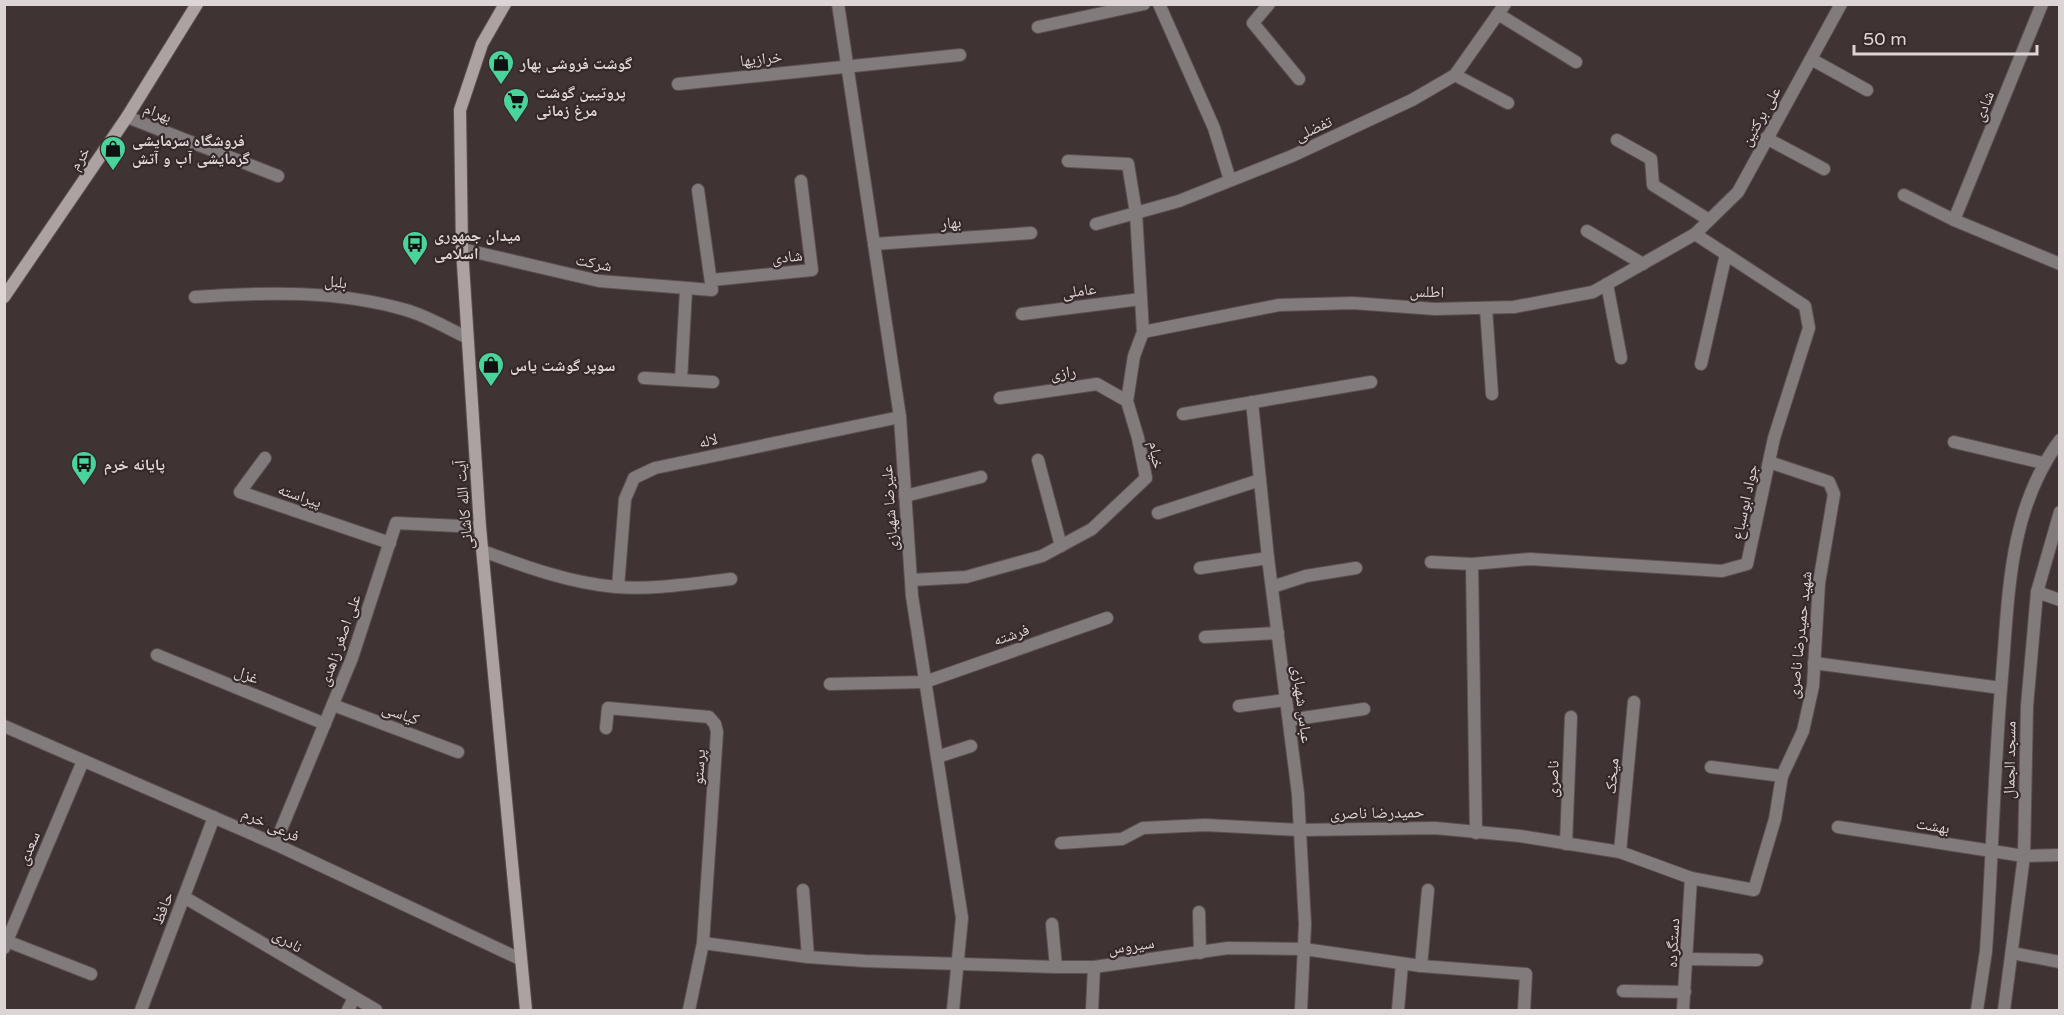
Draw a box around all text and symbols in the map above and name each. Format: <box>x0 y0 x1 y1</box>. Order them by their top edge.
scale bar <box>1854 18 2037 56</box>
text: 50 m <box>1863 28 1907 50</box>
street label: خرازیها <box>739 47 783 71</box>
shop icon: گوشت فروشی بهار <box>486 48 516 86</box>
place label: گوشت فروشی بهار <box>519 54 632 74</box>
place label: پروتیین گوشت مرغ زمانی <box>536 83 626 121</box>
street label: علی برکتین <box>1736 83 1786 150</box>
supermarket icon: پروتیین گوشت مرغ زمانی <box>501 86 531 124</box>
street label: شادی <box>1969 88 1999 125</box>
street label: بهرام <box>141 98 175 127</box>
street label: تفضلی <box>1292 111 1336 146</box>
place label: فروشگاه سرمایشی گرمایشی آب و آتش <box>132 131 250 169</box>
shop icon: فروشگاه سرمایشی گرمایشی آب و آتش <box>98 134 128 172</box>
street label: خرم <box>65 143 95 174</box>
street label: بهار <box>939 212 962 234</box>
place label: میدان جمهوری اسلامی <box>434 226 521 264</box>
bus stop icon: میدان جمهوری اسلامی <box>400 229 430 267</box>
street label: شادی <box>771 245 804 269</box>
street label: شرکت <box>574 250 614 276</box>
street label: بلبل <box>323 271 348 293</box>
street label: عاملی <box>1061 279 1097 303</box>
street label: اطلس <box>1409 281 1445 303</box>
shop icon: سوپر گوشت یاس <box>476 350 506 388</box>
place label: سوپر گوشت یاس <box>510 356 615 376</box>
street label: رازی <box>1049 361 1077 385</box>
street label: لاله <box>697 429 720 453</box>
street label: خیام <box>1144 440 1168 470</box>
bus stop icon: پایانه خرم <box>69 449 99 487</box>
place label: پایانه خرم <box>104 455 165 476</box>
street label: آیت الله کاشانی <box>450 458 478 550</box>
street label: جواد ابوسباع <box>1727 463 1763 542</box>
street label: علیرضا شهبازی <box>877 464 903 552</box>
street label: پیراسته <box>275 479 324 513</box>
street label: شهید حمیدرضا ناصری <box>1783 570 1817 700</box>
street label: علی اصغر زاهدی <box>314 592 366 689</box>
street label: فرشته <box>991 620 1032 650</box>
street label: غزل <box>232 661 262 689</box>
street label: عباس شهبازی <box>1287 664 1317 744</box>
street label: کیاسی <box>379 698 422 730</box>
street label: مسجد الجمال <box>1999 721 2021 799</box>
street label: پرستو <box>688 748 710 786</box>
street label: میخک <box>1600 757 1624 795</box>
street label: ناصری <box>1542 760 1564 798</box>
street label: حمیدرضا ناصری <box>1330 802 1424 824</box>
street label: فرعی خرم <box>239 803 302 846</box>
street label: بهشت <box>1914 813 1951 839</box>
street label: سعدی <box>13 829 45 868</box>
street label: حافظ <box>148 889 178 928</box>
street label: دستگرده <box>1662 918 1684 968</box>
street label: نادری <box>269 924 306 957</box>
street label: سیروس <box>1107 933 1156 959</box>

